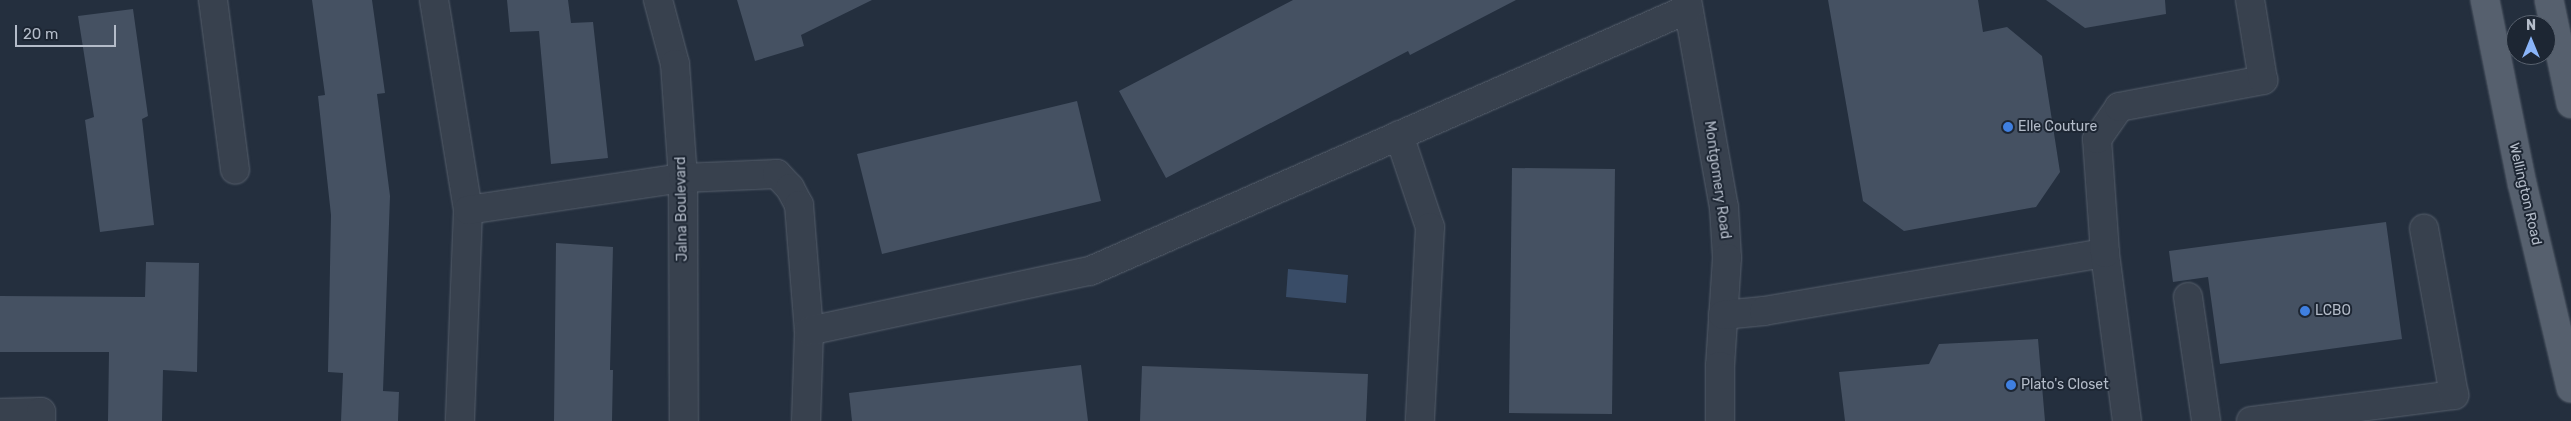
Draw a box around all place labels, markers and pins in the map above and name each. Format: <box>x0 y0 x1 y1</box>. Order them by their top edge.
place label: Elle Couture <box>2018 119 2097 135</box>
marker: Elle Couture <box>2002 121 2014 133</box>
place label: LCBO <box>2315 303 2351 319</box>
marker: LCBO <box>2299 305 2311 317</box>
place label: Plato's Closet <box>2021 377 2109 393</box>
marker: Plato's Closet <box>2005 379 2017 391</box>

